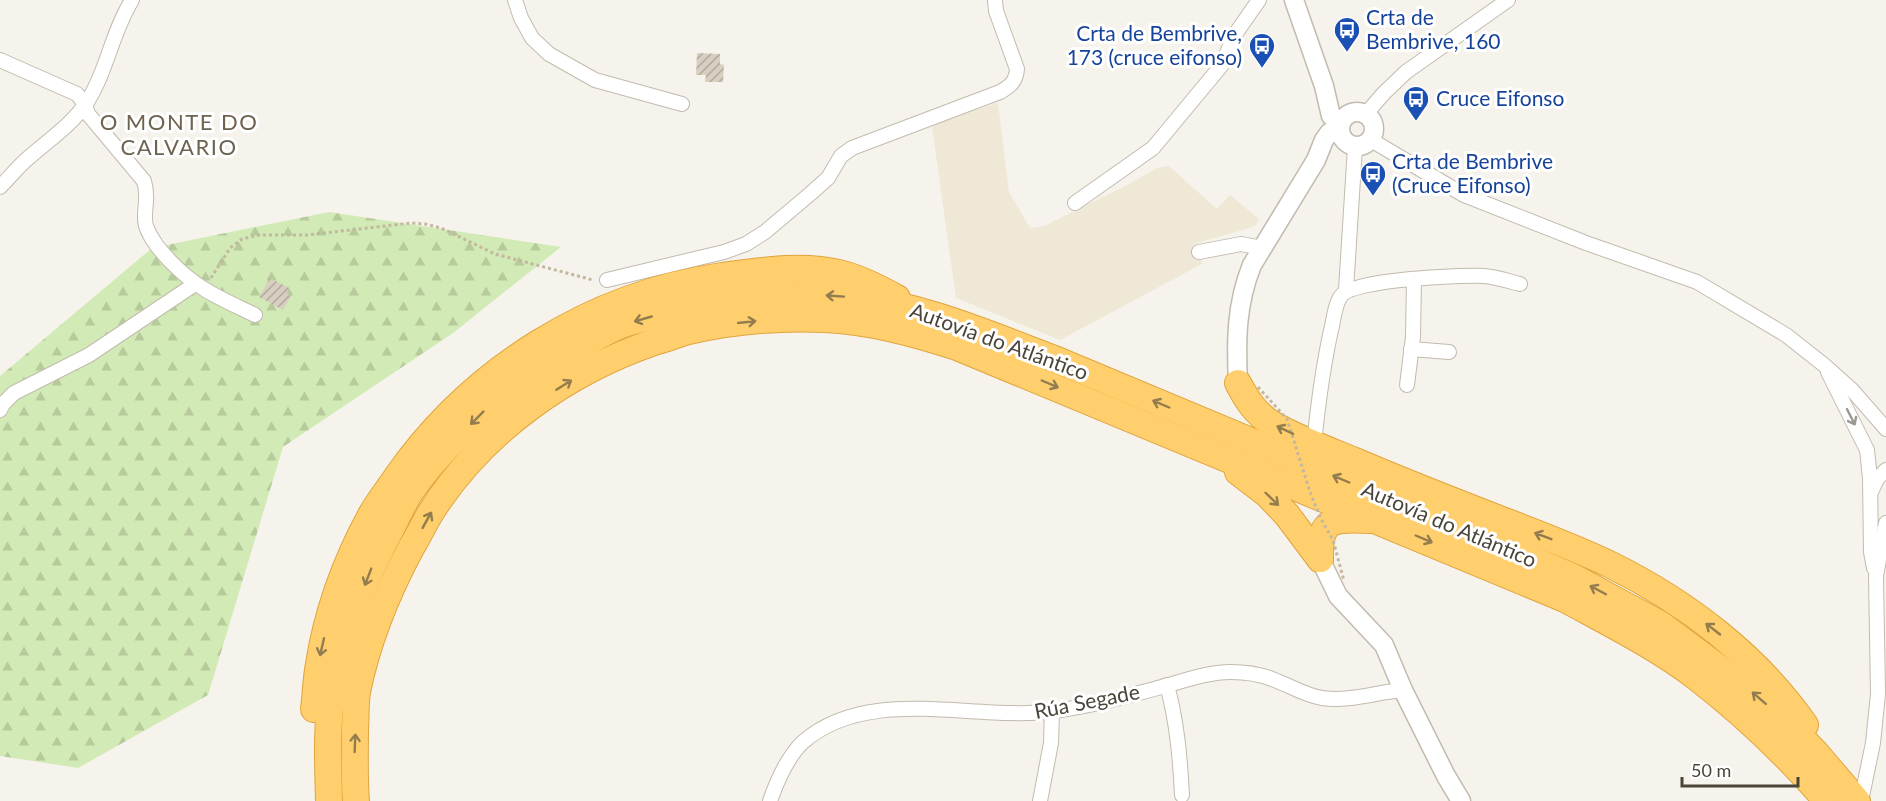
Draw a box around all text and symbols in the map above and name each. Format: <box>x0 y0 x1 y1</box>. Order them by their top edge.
place label: Crta de Bembrive, 160 <box>1366 4 1501 53</box>
bus stop icon: Crta de Bembrive, 160 <box>1332 15 1362 53</box>
place label: Crta de Bembrive, 173 (cruce eifonso) <box>1067 20 1242 69</box>
bus stop icon: Crta de Bembrive, 173 (cruce eifonso) <box>1247 31 1277 69</box>
bus stop icon: Cruce Eifonso <box>1401 84 1431 122</box>
place label: Cruce Eifonso <box>1436 85 1564 110</box>
district label: O MONTE DO CALVARIO <box>100 108 258 160</box>
place label: Crta de Bembrive (Cruce Eifonso) <box>1392 148 1553 197</box>
bus stop icon: Crta de Bembrive (Cruce Eifonso) <box>1358 159 1388 197</box>
one-way arrow <box>826 291 846 302</box>
street label: Autovía do Atlántico <box>907 297 1092 384</box>
one-way arrow <box>634 314 653 325</box>
one-way arrow <box>736 316 756 327</box>
one-way arrow <box>555 378 572 390</box>
one-way arrow <box>1040 379 1059 390</box>
one-way arrow <box>1153 398 1171 409</box>
one-way arrow <box>1845 407 1857 425</box>
one-way arrow <box>470 411 484 426</box>
one-way arrow <box>1276 423 1294 435</box>
one-way arrow <box>1333 473 1351 484</box>
street label: Autovía do Atlántico <box>1358 475 1541 572</box>
one-way arrow <box>1264 492 1279 506</box>
one-way arrow <box>421 512 433 529</box>
one-way arrow <box>1534 530 1552 541</box>
one-way arrow <box>1414 534 1433 545</box>
one-way arrow <box>362 568 373 586</box>
one-way arrow <box>1589 584 1607 595</box>
one-way arrow <box>1705 623 1721 636</box>
one-way arrow <box>316 637 328 656</box>
street label: Rúa Segade <box>1032 678 1142 723</box>
one-way arrow <box>1752 691 1767 705</box>
one-way arrow <box>349 733 361 753</box>
scale bar <box>1682 750 1798 788</box>
text: 50 m <box>1691 759 1731 781</box>

